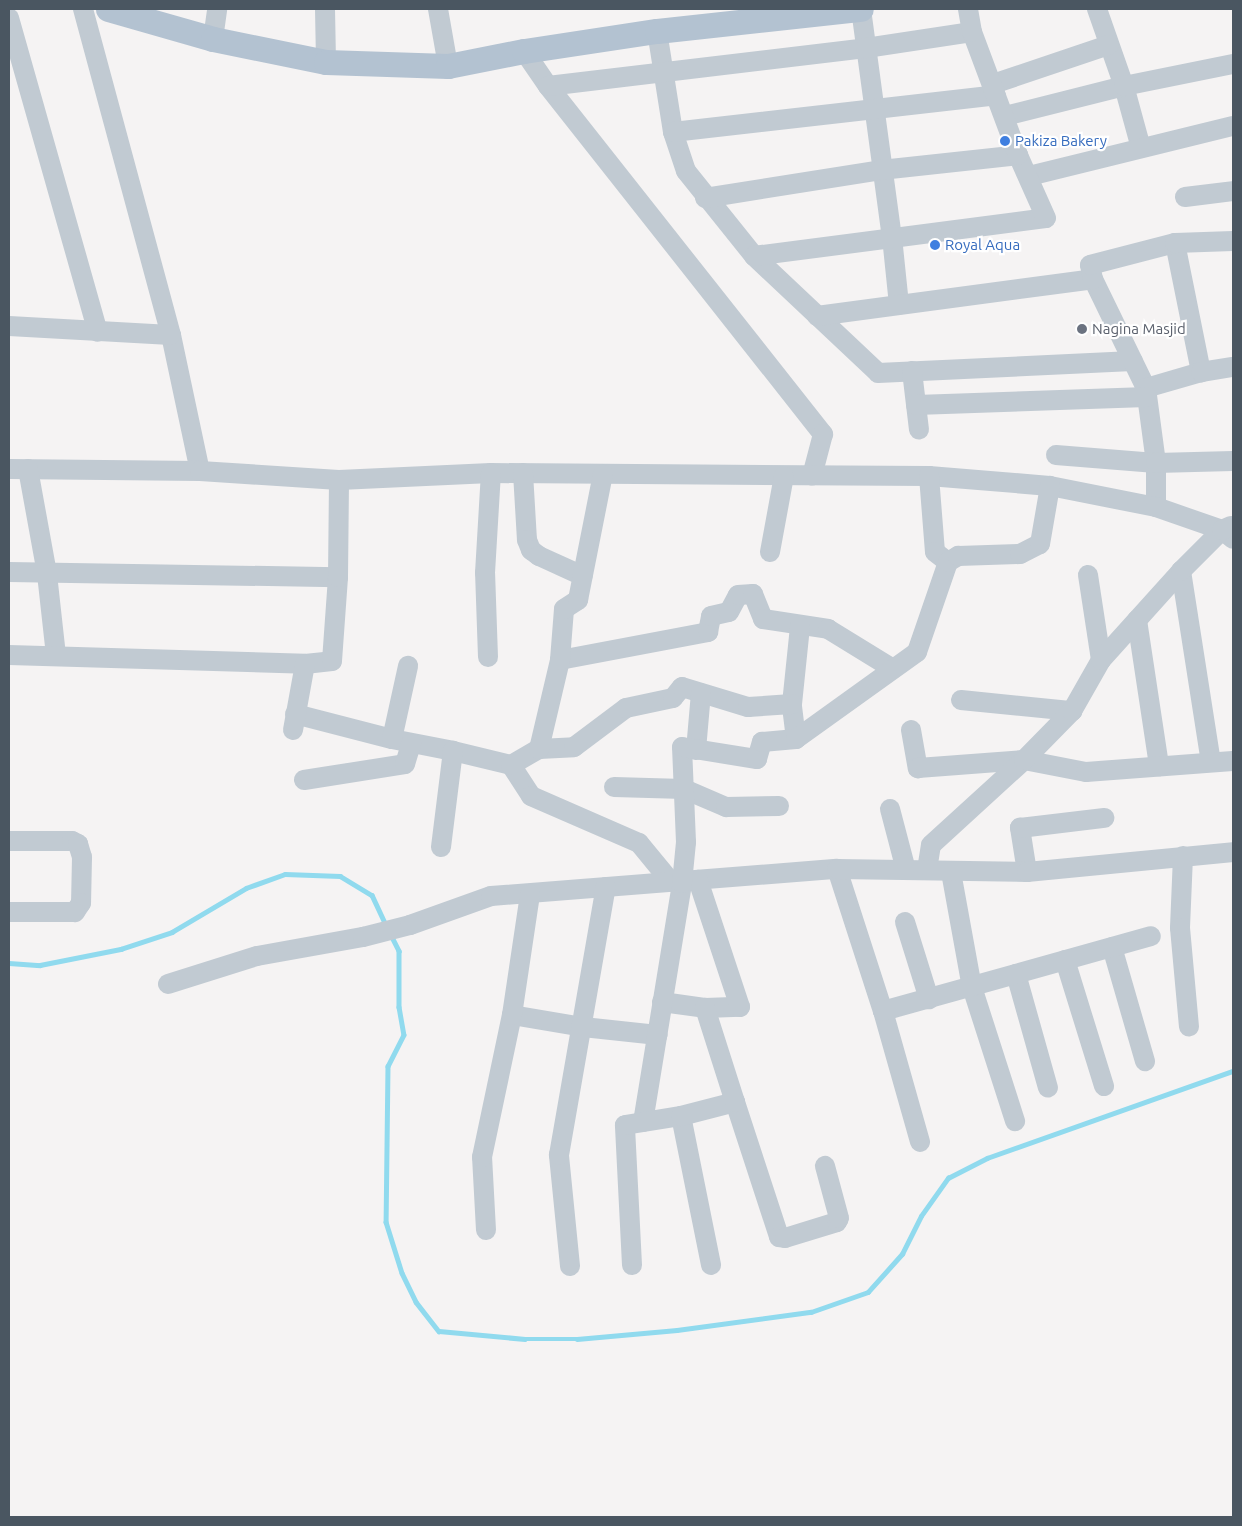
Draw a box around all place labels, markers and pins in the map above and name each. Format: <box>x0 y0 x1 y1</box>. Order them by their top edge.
place label: Pakiza Bakery <box>1015 132 1107 150</box>
marker: Pakiza Bakery <box>999 135 1011 147</box>
place label: Royal Aqua <box>945 236 1020 254</box>
marker: Royal Aqua <box>929 239 941 251</box>
place label: Nagina Masjid <box>1092 320 1186 338</box>
marker: Nagina Masjid <box>1076 323 1088 335</box>

